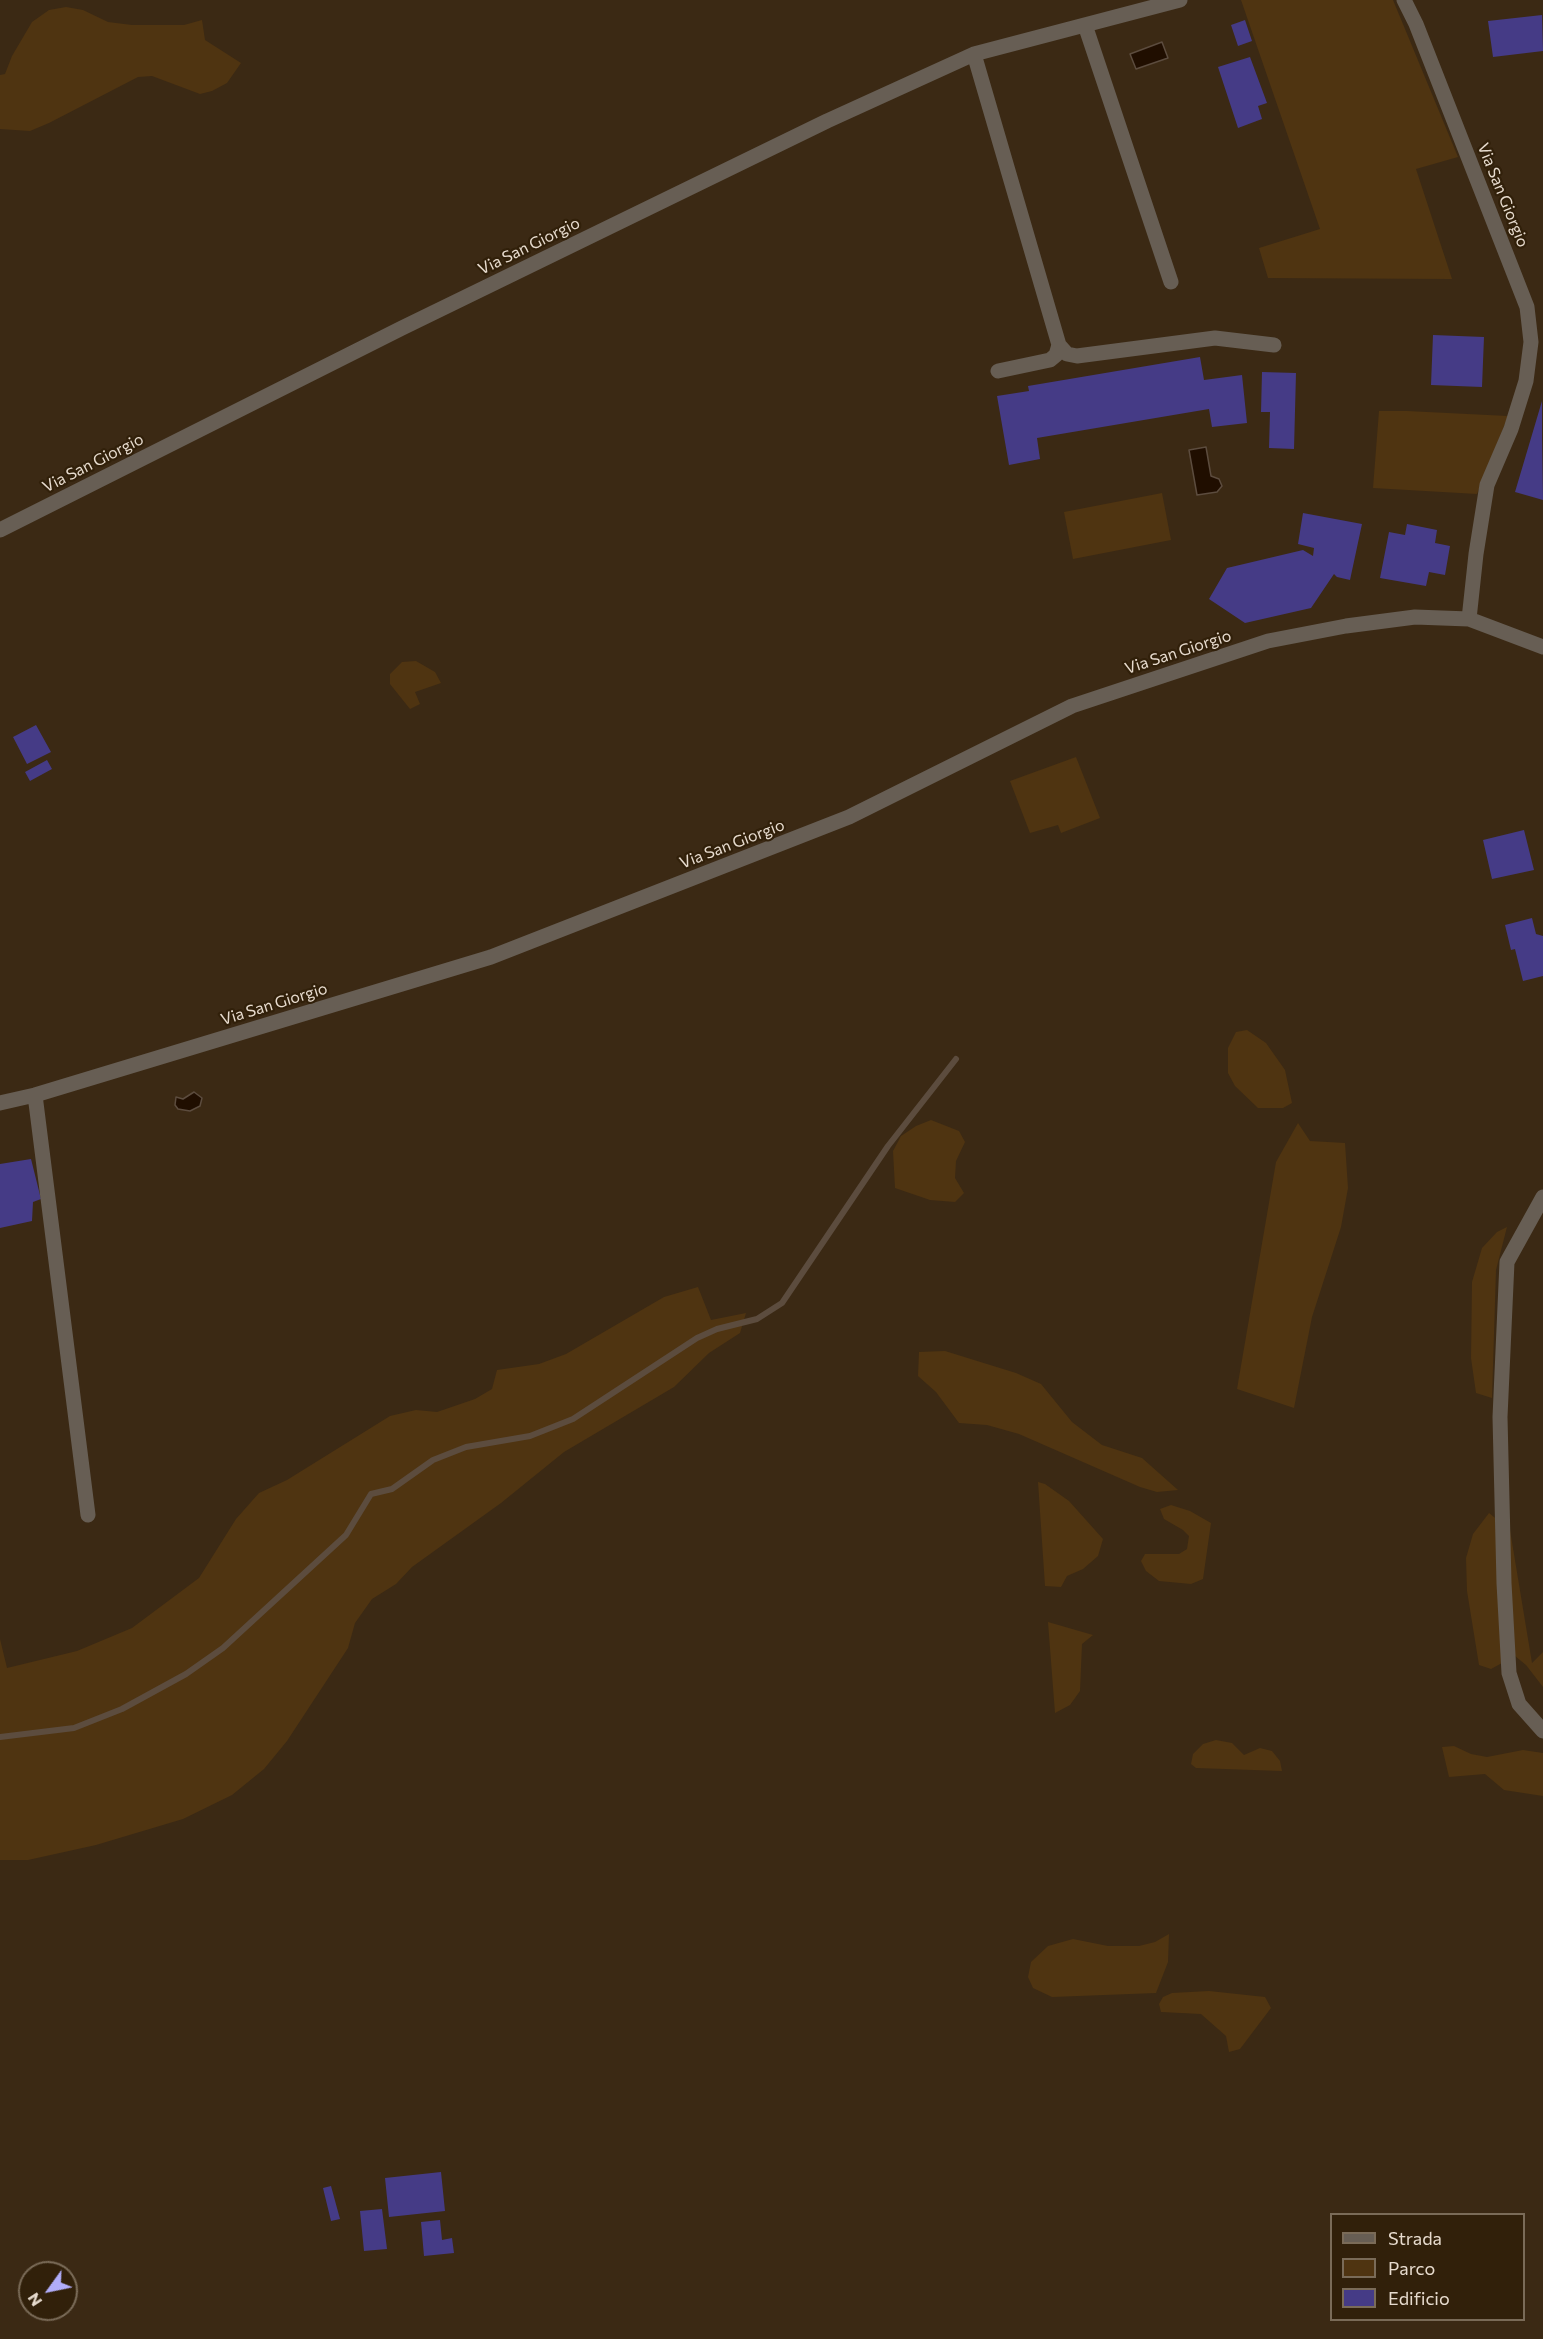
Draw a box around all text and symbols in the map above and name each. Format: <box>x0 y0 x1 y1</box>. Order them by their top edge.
street label: Via San Giorgio <box>1473 140 1533 250</box>
street label: Via San Giorgio <box>475 213 583 279</box>
street label: Via San Giorgio <box>39 429 147 497</box>
street label: Via San Giorgio <box>1122 626 1234 678</box>
street label: Via San Giorgio <box>677 815 787 873</box>
street label: Via San Giorgio <box>218 979 330 1029</box>
legend <box>1330 2213 1525 2321</box>
text: Strada <box>1388 2227 1442 2249</box>
text: Parco <box>1388 2257 1435 2279</box>
north arrow <box>18 2261 78 2321</box>
text: Edificio <box>1388 2287 1450 2309</box>
text: N <box>23 2290 45 2310</box>

